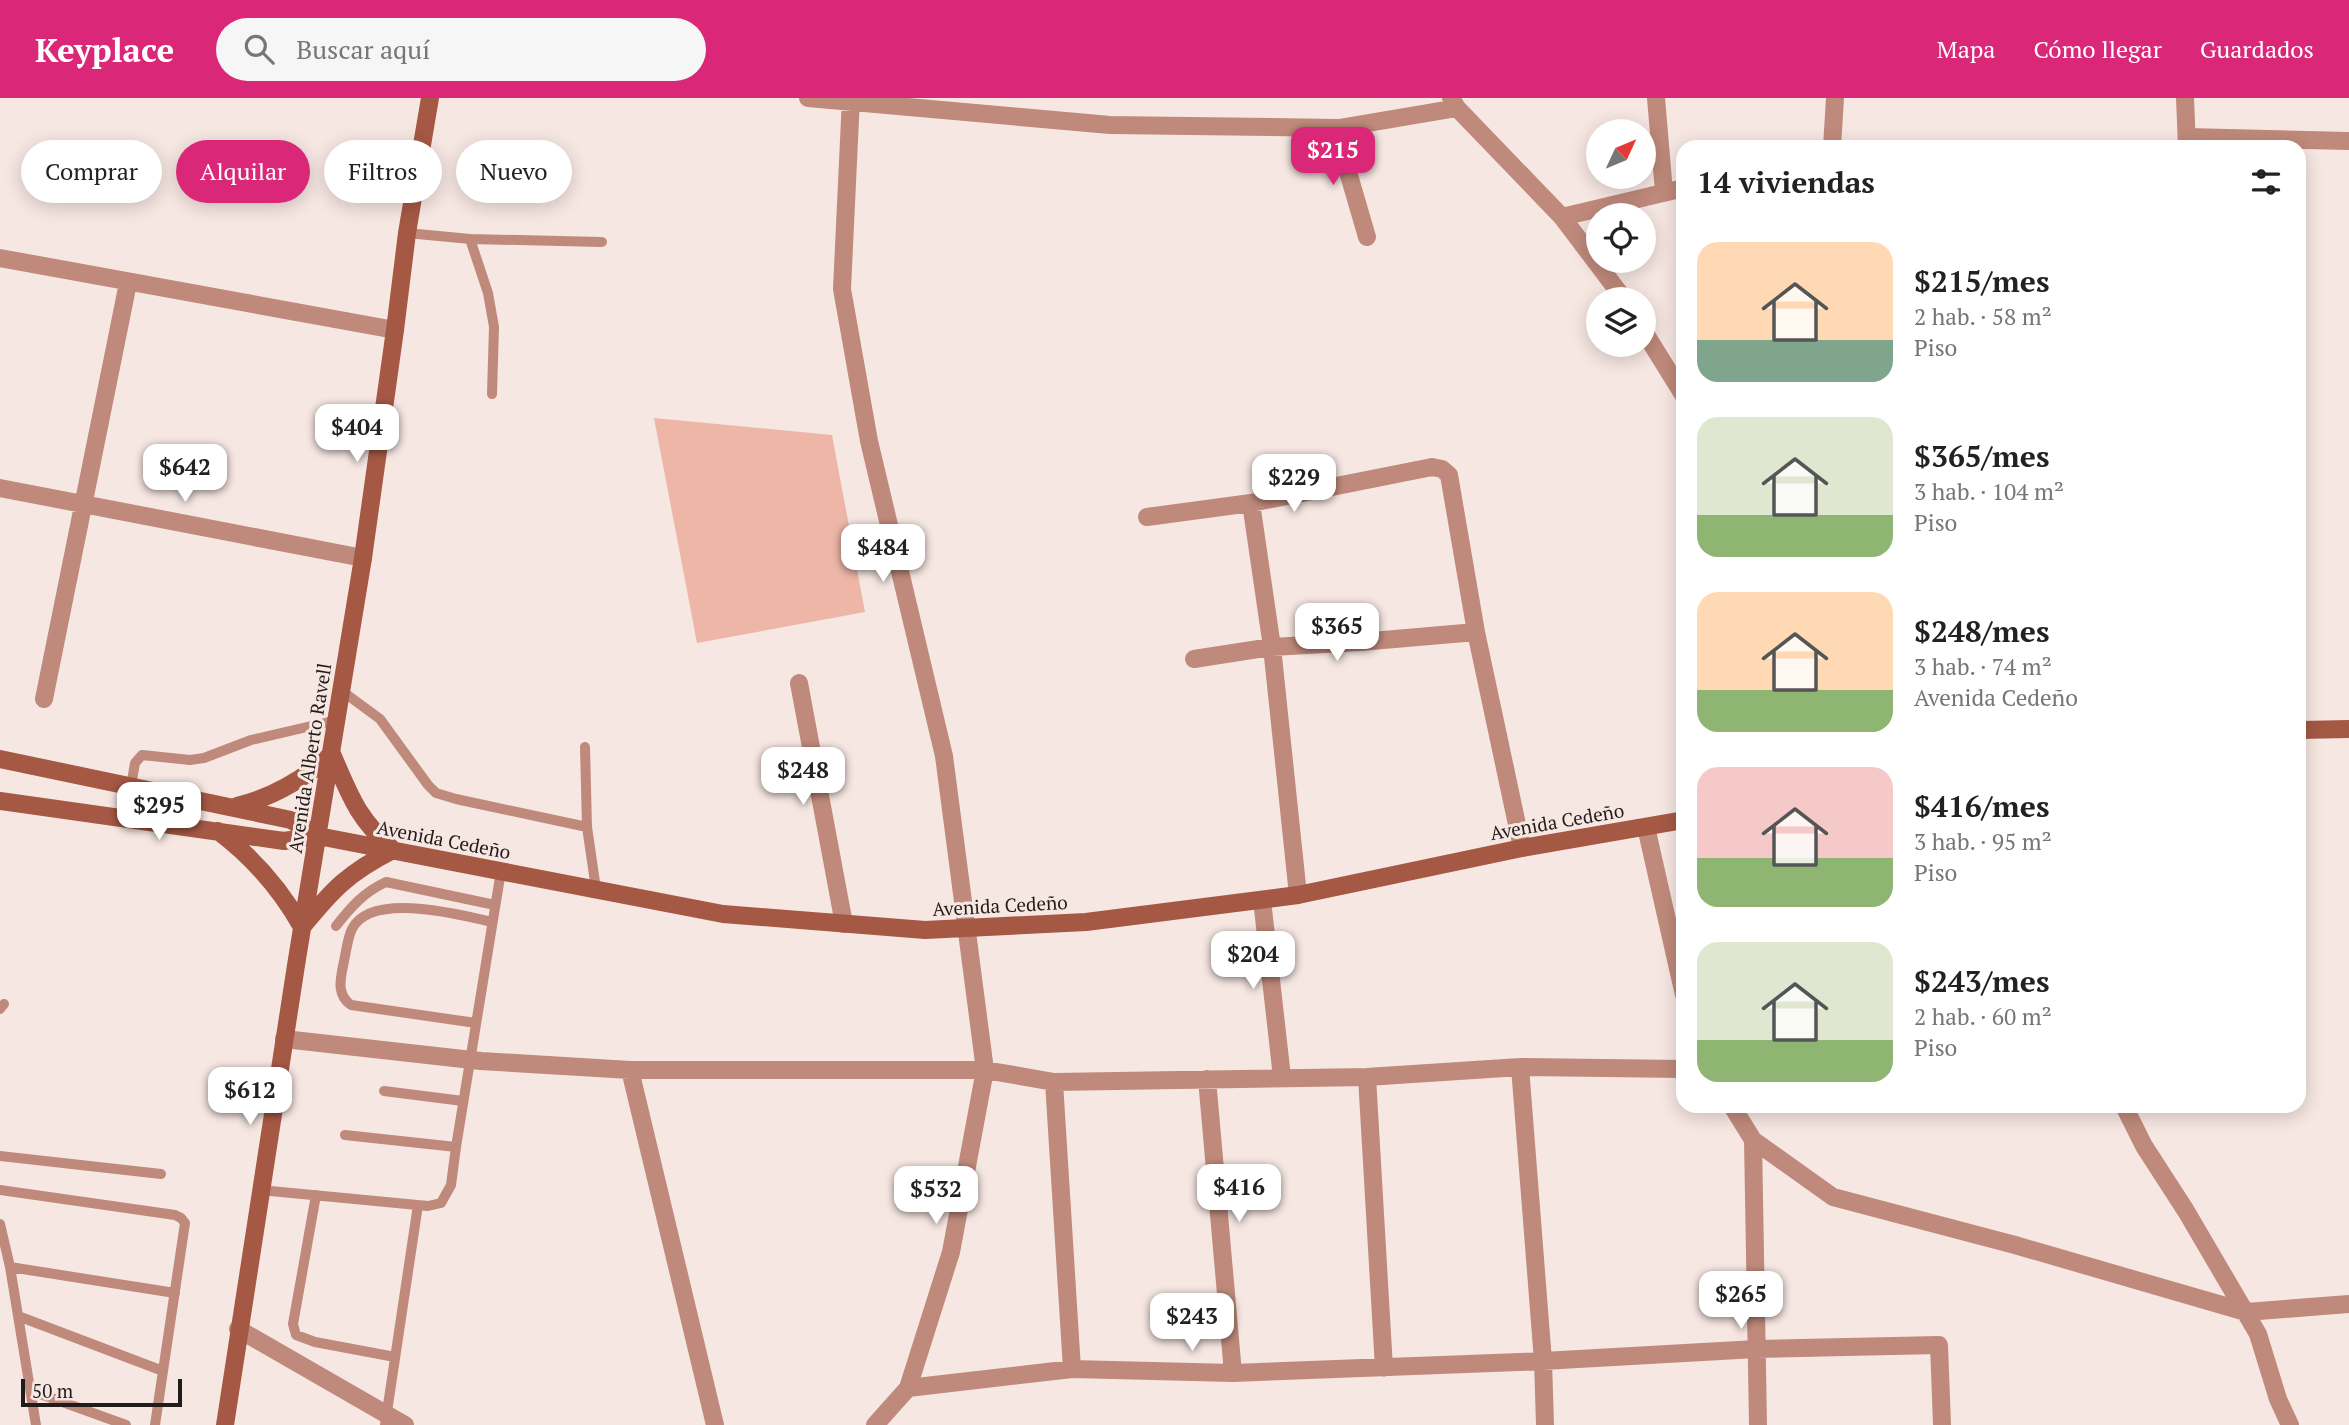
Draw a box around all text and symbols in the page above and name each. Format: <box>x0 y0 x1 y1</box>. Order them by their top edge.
search box <box>216 18 706 81</box>
text: Keyplace <box>35 28 174 71</box>
icon: search <box>240 30 278 68</box>
text: Buscar aquí <box>296 32 430 66</box>
text: Mapa <box>1937 33 1995 65</box>
text: Cómo llegar <box>2033 33 2162 65</box>
text: Guardados <box>2200 33 2314 65</box>
north arrow <box>1586 119 1656 189</box>
map controls <box>1586 119 1656 357</box>
pin: $215 <box>1292 127 1374 187</box>
text: $215 <box>1307 134 1359 165</box>
chip: Comprar <box>21 140 162 203</box>
chip: Alquilar <box>176 140 310 203</box>
chip: Filtros <box>324 140 442 203</box>
chip: Nuevo <box>456 140 572 203</box>
text: 14 viviendas <box>1697 162 1875 202</box>
icon: filters <box>2247 163 2285 201</box>
button: locate <box>1586 203 1656 273</box>
text: $215/mes <box>1914 261 2050 301</box>
icon: home <box>1753 270 1837 354</box>
button: layers <box>1586 287 1656 357</box>
text: 2 hab. · 58 m² <box>1914 301 2052 332</box>
text: Piso <box>1914 332 1957 363</box>
pin: $404 <box>316 404 398 464</box>
text: $404 <box>331 411 383 442</box>
text: $365/mes <box>1914 436 2050 476</box>
pin: $642 <box>144 444 226 504</box>
icon: home <box>1753 445 1837 529</box>
text: $642 <box>159 451 211 482</box>
pin: $229 <box>1253 454 1335 514</box>
text: $229 <box>1268 461 1320 492</box>
text: 3 hab. · 104 m² <box>1914 476 2064 507</box>
text: Piso <box>1914 507 1957 538</box>
pin: $484 <box>842 524 924 584</box>
text: $484 <box>857 531 909 562</box>
pin: $365 <box>1296 603 1378 663</box>
text: $365 <box>1311 610 1363 641</box>
text: $248/mes <box>1914 611 2050 651</box>
icon: home <box>1753 620 1837 704</box>
text: 3 hab. · 74 m² <box>1914 651 2052 682</box>
street label: Avenida Alberto Ravell <box>282 661 336 855</box>
text: Avenida Cedeño <box>1914 682 2078 713</box>
pin: $248 <box>762 748 844 807</box>
text: $248 <box>777 754 829 785</box>
pin: $295 <box>118 782 200 842</box>
text: $416/mes <box>1914 786 2050 826</box>
text: $295 <box>133 789 185 820</box>
icon: home <box>1753 795 1837 879</box>
street label: Avenida Cedeño <box>1488 797 1626 845</box>
street label: Avenida Cedeño <box>375 814 513 864</box>
text: 3 hab. · 95 m² <box>1914 826 2052 857</box>
text: Piso <box>1914 857 1957 888</box>
street label: Avenida Cedeño <box>932 889 1068 921</box>
pin: $204 <box>1212 932 1294 991</box>
text: $204 <box>1227 938 1279 969</box>
text: $243/mes <box>1914 961 2050 1001</box>
icon: home <box>1753 970 1837 1054</box>
text: 2 hab. · 60 m² <box>1914 1001 2052 1032</box>
text: Piso <box>1914 1032 1957 1063</box>
pin: $612 <box>209 1068 291 1127</box>
text: $612 <box>224 1074 276 1105</box>
pin: $416 <box>1198 1164 1280 1224</box>
pin: $532 <box>895 1166 977 1226</box>
text: $416 <box>1213 1171 1265 1202</box>
text: $532 <box>910 1173 962 1204</box>
pin: $265 <box>1700 1272 1782 1331</box>
text: $265 <box>1715 1278 1767 1309</box>
pin: $243 <box>1151 1294 1233 1353</box>
text: $243 <box>1166 1300 1218 1331</box>
scale bar <box>21 1376 182 1408</box>
text: 50 m <box>32 1378 73 1403</box>

